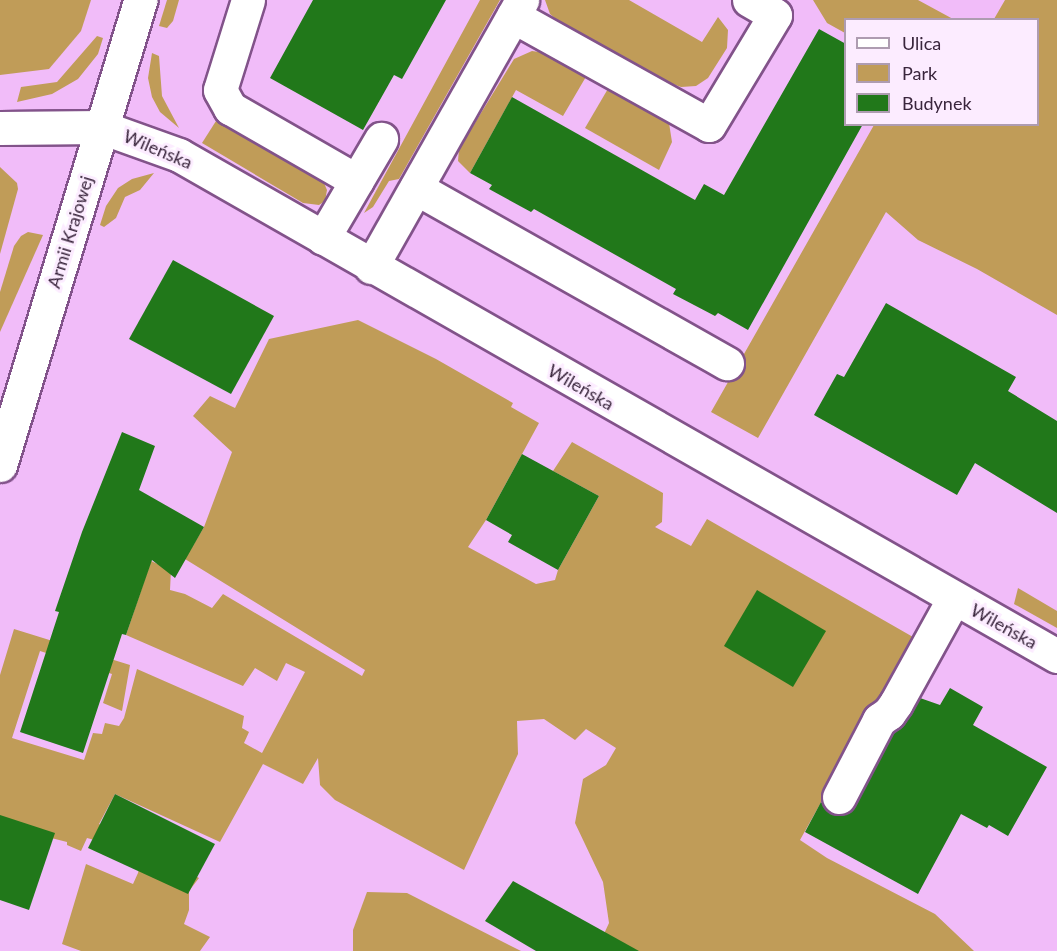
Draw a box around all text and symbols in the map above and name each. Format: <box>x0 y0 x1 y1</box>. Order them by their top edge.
legend <box>844 18 1039 126</box>
text: Ulica <box>902 32 941 54</box>
text: Park <box>902 62 937 84</box>
text: Budynek <box>902 92 972 114</box>
street label: Wileńska <box>120 125 196 173</box>
street label: Armii Krajowej <box>43 173 97 291</box>
street label: Wileńska <box>544 360 618 414</box>
street label: Wileńska <box>967 599 1041 653</box>

